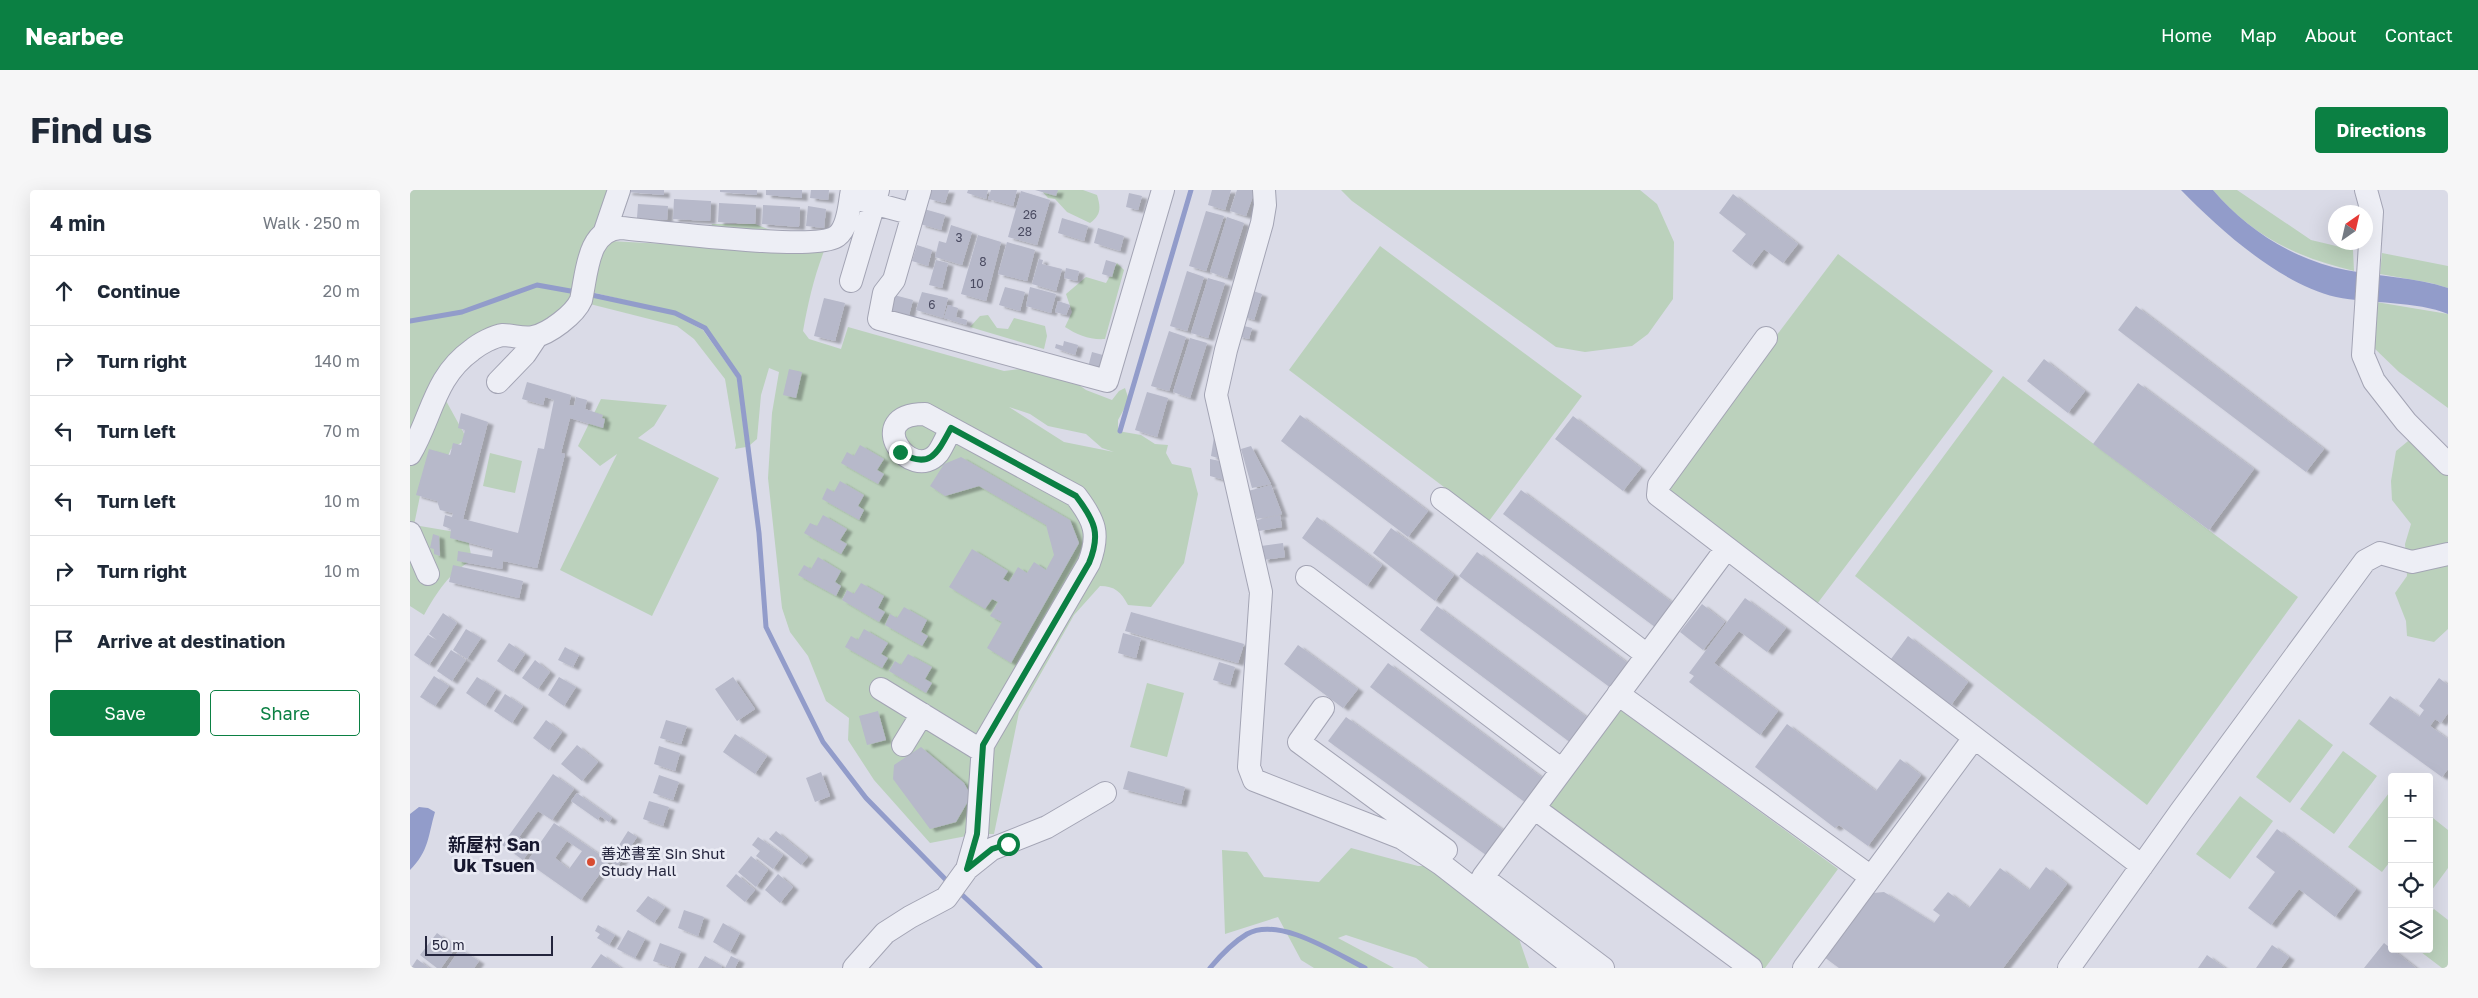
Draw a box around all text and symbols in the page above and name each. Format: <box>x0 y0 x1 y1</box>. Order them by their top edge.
text: Nearbee <box>25 21 124 50</box>
text: Home <box>2161 24 2212 46</box>
text: Map <box>2240 24 2277 46</box>
text: About <box>2305 24 2357 46</box>
text: Contact <box>2385 24 2453 46</box>
button: Directions <box>2315 107 2448 153</box>
text: Find us <box>30 109 152 151</box>
north arrow <box>2328 205 2373 250</box>
house number: 26 <box>1023 207 1037 222</box>
text: 4 min <box>50 210 105 236</box>
text: Walk · 250 m <box>263 213 360 233</box>
house number: 28 <box>1018 224 1032 239</box>
house number: 3 <box>955 230 963 245</box>
house number: 8 <box>979 254 987 269</box>
house number: 10 <box>970 276 984 291</box>
icon: ahead <box>50 277 78 305</box>
text: Continue <box>97 279 180 302</box>
text: 20 m <box>323 281 360 301</box>
house number: 6 <box>928 297 936 312</box>
icon: right <box>50 347 78 375</box>
text: Turn right <box>97 349 187 372</box>
text: 140 m <box>314 351 360 371</box>
icon: left <box>50 417 78 445</box>
text: Turn left <box>97 419 176 442</box>
text: 70 m <box>323 421 360 441</box>
route end <box>889 441 912 464</box>
icon: left <box>50 487 78 515</box>
text: Turn left <box>97 489 176 512</box>
text: 10 m <box>324 491 360 511</box>
icon: right <box>50 557 78 585</box>
text: Turn right <box>97 559 187 582</box>
text: 10 m <box>324 561 360 581</box>
icon: arrive <box>50 627 78 655</box>
text: Arrive at destination <box>97 629 285 652</box>
button: Save <box>50 690 200 736</box>
button: Share <box>210 690 360 736</box>
map controls <box>2388 773 2433 953</box>
button: + <box>2388 773 2433 818</box>
button: − <box>2388 818 2433 863</box>
district label: 新屋村 San Uk Tsuen <box>448 833 540 876</box>
route start <box>997 833 1020 856</box>
place label: 善述書室 Sin Shut Study Hall <box>601 844 725 879</box>
marker: 善述書室 Sin Shut Study Hall <box>585 856 597 868</box>
button: locate <box>2388 863 2433 908</box>
button: layers <box>2388 908 2433 953</box>
scale bar <box>425 933 552 956</box>
text: 50 m <box>432 936 465 953</box>

